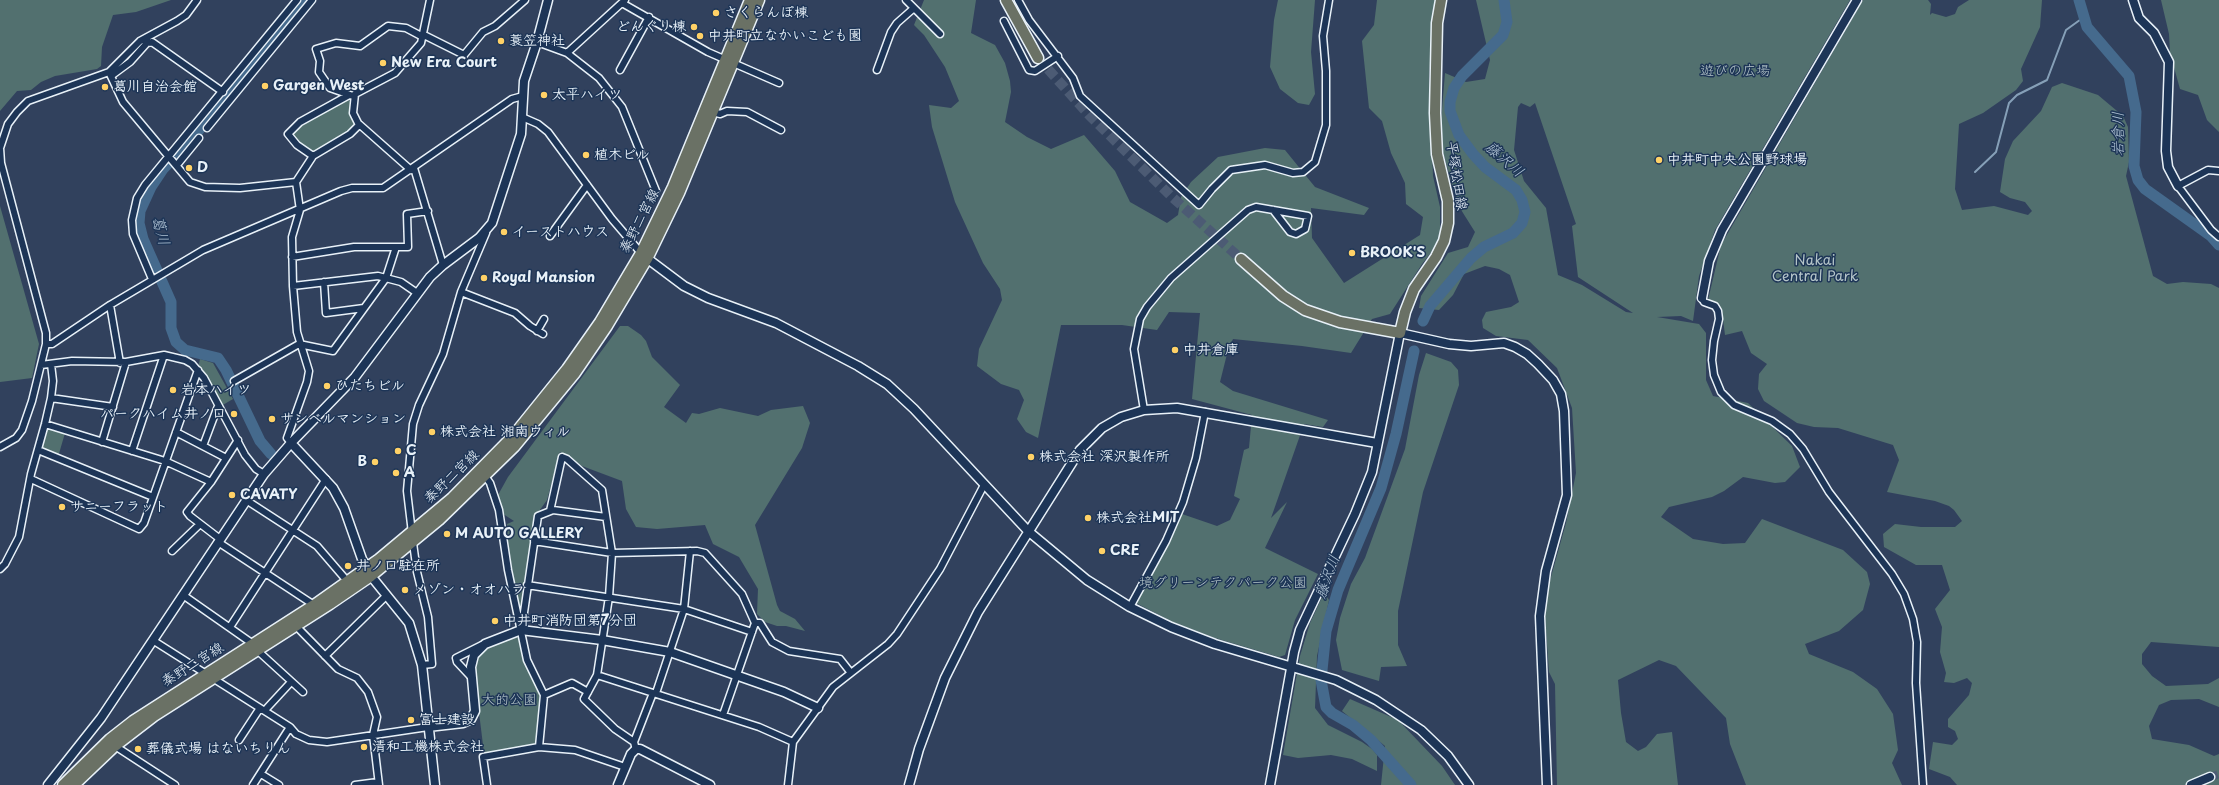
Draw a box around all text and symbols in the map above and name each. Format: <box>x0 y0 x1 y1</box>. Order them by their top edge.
place label: さくらんぼ棟 <box>724 5 808 21</box>
marker: さくらんぼ棟 <box>711 8 721 18</box>
place label: どんぐり棟 <box>616 19 686 35</box>
marker: どんぐり棟 <box>689 22 699 32</box>
place label: 中井町立なかいこども園 <box>708 28 862 44</box>
marker: 中井町立なかいこども園 <box>695 31 705 41</box>
place label: 蓑笠神社 <box>509 33 565 49</box>
marker: 蓑笠神社 <box>496 36 506 46</box>
place label: New Era Court <box>391 55 497 71</box>
marker: New Era Court <box>378 58 388 68</box>
park label: 遊びの広場 <box>1700 63 1770 79</box>
place label: Gargen West <box>273 78 364 94</box>
place label: 葛川自治会館 <box>113 79 197 95</box>
marker: Gargen West <box>260 81 270 91</box>
marker: 葛川自治会館 <box>100 82 110 92</box>
place label: 太平ハイツ <box>552 87 622 103</box>
marker: 太平ハイツ <box>539 90 549 100</box>
water label: 岩倉川 <box>2110 112 2128 156</box>
water label: 藤沢川 <box>1481 138 1527 182</box>
street label: 平塚松田線 <box>1442 140 1470 212</box>
place label: 植木ビル <box>594 147 650 163</box>
marker: 植木ビル <box>581 150 591 160</box>
place label: 中井町中央公園野球場 <box>1667 152 1807 168</box>
marker: 中井町中央公園野球場 <box>1654 155 1664 165</box>
place label: D <box>197 160 208 176</box>
marker: D <box>184 163 194 173</box>
street label: 秦野二宮線 <box>617 186 663 256</box>
water label: 葛川 <box>147 214 173 248</box>
place label: イーストハウス <box>512 224 609 240</box>
marker: イーストハウス <box>499 227 509 237</box>
place label: BROOK'S <box>1360 245 1425 261</box>
marker: BROOK'S <box>1347 248 1357 258</box>
park label: Nakai Central Park <box>1772 253 1858 286</box>
place label: Royal Mansion <box>492 270 595 286</box>
marker: Royal Mansion <box>479 273 489 283</box>
place label: 中井倉庫 <box>1183 342 1239 358</box>
marker: 中井倉庫 <box>1170 345 1180 355</box>
place label: ひたちビル <box>335 378 405 394</box>
marker: ひたちビル <box>322 381 332 391</box>
place label: 岩本ハイツ <box>181 382 251 398</box>
marker: 岩本ハイツ <box>168 385 178 395</box>
place label: パークハイム井ノ口 <box>100 406 226 422</box>
marker: パークハイム井ノ口 <box>229 409 239 419</box>
place label: サンベルマンション <box>280 411 406 427</box>
marker: サンベルマンション <box>267 414 277 424</box>
place label: 株式会社 湘南ウィル <box>440 424 570 440</box>
marker: 株式会社 湘南ウィル <box>427 427 437 437</box>
place label: C <box>406 443 417 459</box>
marker: C <box>393 446 403 456</box>
street label: 秦野二宮線 <box>421 447 483 507</box>
place label: 株式会社 深沢製作所 <box>1039 449 1169 465</box>
marker: 株式会社 深沢製作所 <box>1026 452 1036 462</box>
place label: B <box>357 454 367 470</box>
marker: B <box>370 457 380 467</box>
place label: A <box>404 465 415 481</box>
marker: A <box>391 468 401 478</box>
place label: CAVATY <box>240 487 297 503</box>
marker: CAVATY <box>227 490 237 500</box>
place label: サニーフラット <box>70 499 168 515</box>
marker: サニーフラット <box>57 502 67 512</box>
place label: 株式会社MIT <box>1096 510 1179 526</box>
marker: 株式会社MIT <box>1083 513 1093 523</box>
place label: M AUTO GALLERY <box>455 526 583 542</box>
marker: M AUTO GALLERY <box>442 529 452 539</box>
place label: CRE <box>1110 543 1139 559</box>
marker: CRE <box>1097 546 1107 556</box>
water label: 藤沢川 <box>1312 553 1344 601</box>
place label: 井ノ口駐在所 <box>356 558 440 574</box>
marker: 井ノ口駐在所 <box>343 561 353 571</box>
park label: 境グリーンテクパーク公園 <box>1139 575 1307 591</box>
place label: メゾン・オオハラ <box>413 582 525 598</box>
marker: メゾン・オオハラ <box>400 585 410 595</box>
place label: 中井町消防団第7分団 <box>503 613 637 629</box>
marker: 中井町消防団第7分団 <box>490 616 500 626</box>
street label: 秦野二宮線 <box>159 639 227 691</box>
park label: 大的公園 <box>481 692 537 708</box>
place label: 富士建設 <box>419 712 475 728</box>
marker: 富士建設 <box>406 715 416 725</box>
place label: 清和工機株式会社 <box>372 739 484 755</box>
place label: 葬儀式場 はないちりん <box>146 741 290 757</box>
marker: 清和工機株式会社 <box>359 742 369 752</box>
marker: 葬儀式場 はないちりん <box>133 744 143 754</box>

